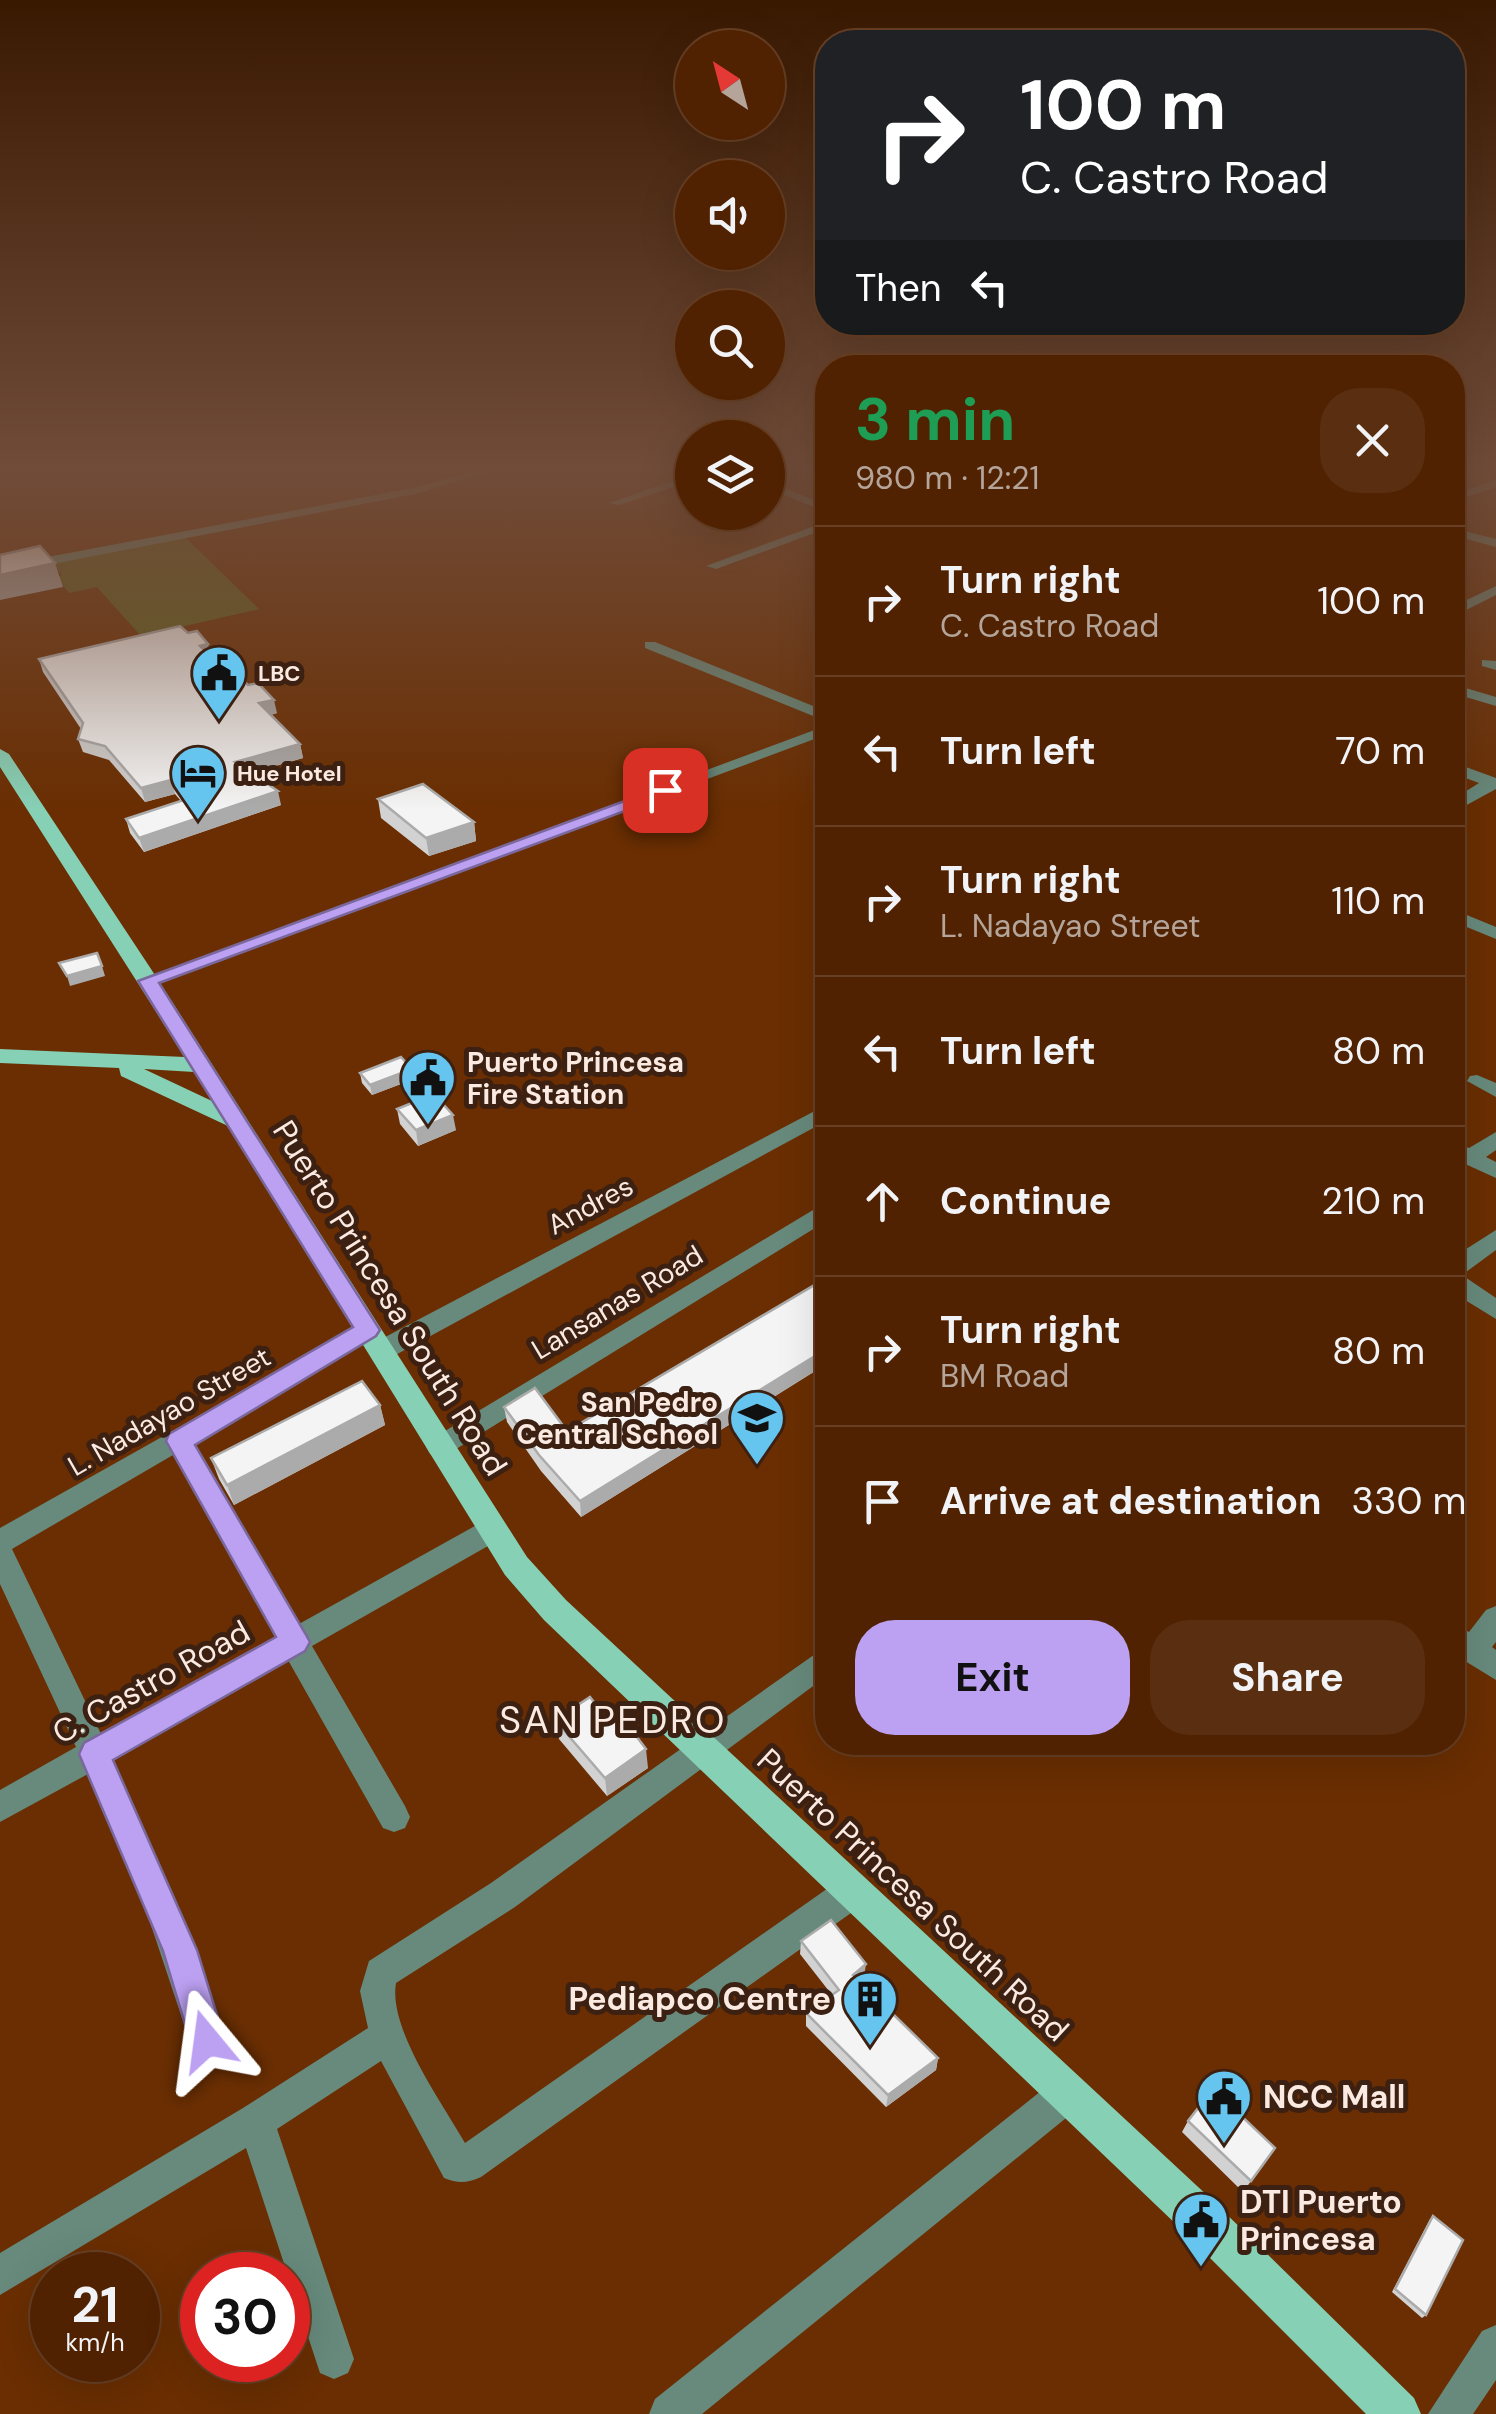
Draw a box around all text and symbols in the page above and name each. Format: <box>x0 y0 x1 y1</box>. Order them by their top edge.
north arrow <box>675 30 785 140</box>
map controls <box>675 30 785 530</box>
text: 100 m <box>1020 60 1226 151</box>
icon: right <box>855 70 985 200</box>
text: C. Castro Road <box>1020 148 1328 207</box>
button: sound <box>675 160 785 270</box>
icon: left <box>962 260 1017 315</box>
text: Then <box>855 263 942 313</box>
button: search <box>675 290 785 400</box>
text: 3 min <box>855 380 1015 459</box>
button: close <box>1320 388 1425 493</box>
button: layers <box>675 420 785 530</box>
text: 980 m · 12:21 <box>855 457 1040 499</box>
text: Turn right <box>940 555 1121 605</box>
icon: right <box>855 574 910 629</box>
text: 100 m <box>1317 576 1425 626</box>
text: C. Castro Road <box>940 605 1159 647</box>
public building icon: LBC <box>189 643 249 722</box>
place label: LBC <box>258 659 301 688</box>
icon: left <box>855 724 910 779</box>
text: Turn left <box>940 726 1096 776</box>
text: 70 m <box>1335 726 1425 776</box>
hotel icon: Hue Hotel <box>168 743 228 822</box>
pin <box>623 748 708 833</box>
place label: Hue Hotel <box>237 759 342 788</box>
icon: arrive <box>638 763 693 818</box>
text: Turn right <box>940 855 1121 905</box>
icon: right <box>855 874 910 929</box>
text: 110 m <box>1331 876 1425 926</box>
text: L. Nadayao Street <box>940 905 1201 947</box>
icon: left <box>855 1024 910 1079</box>
text: Turn left <box>940 1026 1096 1076</box>
text: 80 m <box>1332 1026 1425 1076</box>
place label: Puerto Princesa Fire Station <box>467 1044 684 1113</box>
public building icon: Puerto Princesa Fire Station <box>398 1048 458 1127</box>
street label: Puerto Princesa South Road <box>263 1112 517 1484</box>
street label: Andres <box>541 1168 640 1243</box>
icon: ahead <box>855 1174 910 1229</box>
text: Continue <box>940 1176 1111 1226</box>
text: 210 m <box>1321 1176 1425 1226</box>
street label: Lansanas Road <box>525 1237 710 1368</box>
text: Turn right <box>940 1305 1121 1355</box>
icon: right <box>855 1324 910 1379</box>
text: 80 m <box>1332 1326 1425 1376</box>
street label: L. Nadayao Street <box>61 1338 277 1484</box>
text: BM Road <box>940 1355 1069 1397</box>
place label: San Pedro Central School <box>516 1384 718 1453</box>
school or university icon: San Pedro Central School <box>727 1388 787 1467</box>
icon: arrive <box>855 1474 910 1529</box>
text: Arrive at destination <box>940 1476 1322 1526</box>
text: 330 m <box>1352 1476 1466 1526</box>
street label: C. Castro Road <box>45 1610 257 1754</box>
button: Exit <box>855 1620 1130 1735</box>
button: Share <box>1150 1620 1425 1735</box>
district label: SAN PEDRO <box>499 1695 727 1745</box>
street label: Puerto Princesa South Road <box>748 1739 1078 2051</box>
building icon: Pediapco Centre <box>840 1969 900 2048</box>
place label: Pediapco Centre <box>568 1978 831 2020</box>
position arrow <box>155 1989 259 2093</box>
public building icon: NCC Mall <box>1194 2067 1254 2146</box>
place label: NCC Mall <box>1263 2076 1405 2118</box>
place label: DTI Puerto Princesa <box>1240 2181 1402 2260</box>
public building icon: DTI Puerto Princesa <box>1171 2190 1231 2269</box>
speed limit sign: 30 <box>180 2252 310 2382</box>
text: 21 <box>71 2272 119 2338</box>
text: km/h <box>65 2326 125 2359</box>

